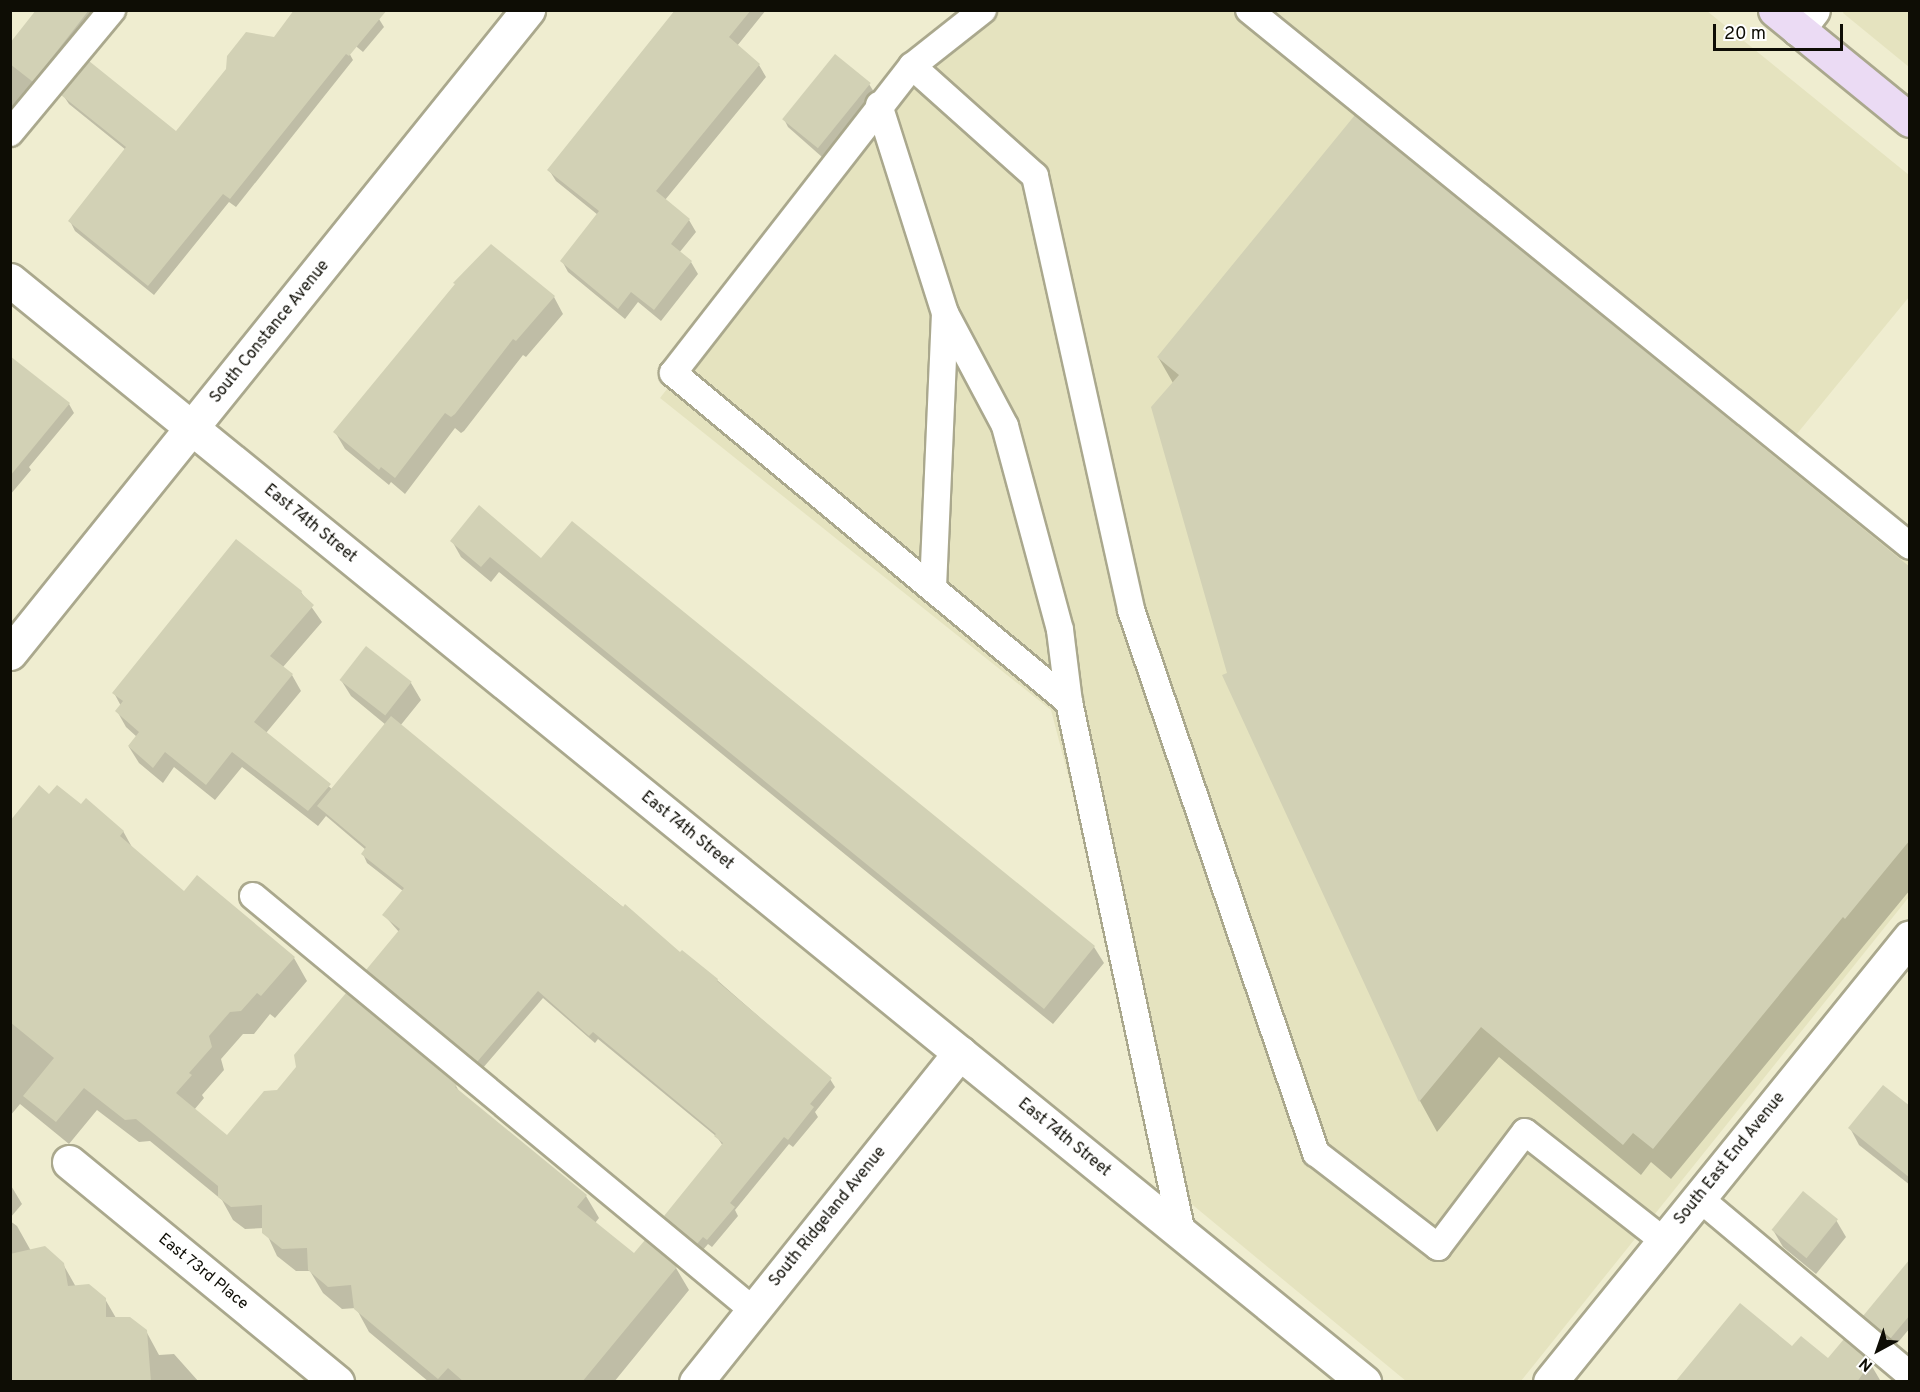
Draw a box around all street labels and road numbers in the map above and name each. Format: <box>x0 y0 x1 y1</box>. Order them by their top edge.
street label: South Constance Avenue <box>206 256 334 408</box>
street label: East 74th Street <box>260 481 360 567</box>
street label: East 74th Street <box>637 788 737 874</box>
street label: South East End Avenue <box>1670 1089 1790 1229</box>
street label: East 74th Street <box>1014 1095 1114 1181</box>
street label: South Ridgeland Avenue <box>765 1143 891 1291</box>
street label: East 73rd Place <box>154 1230 252 1314</box>

